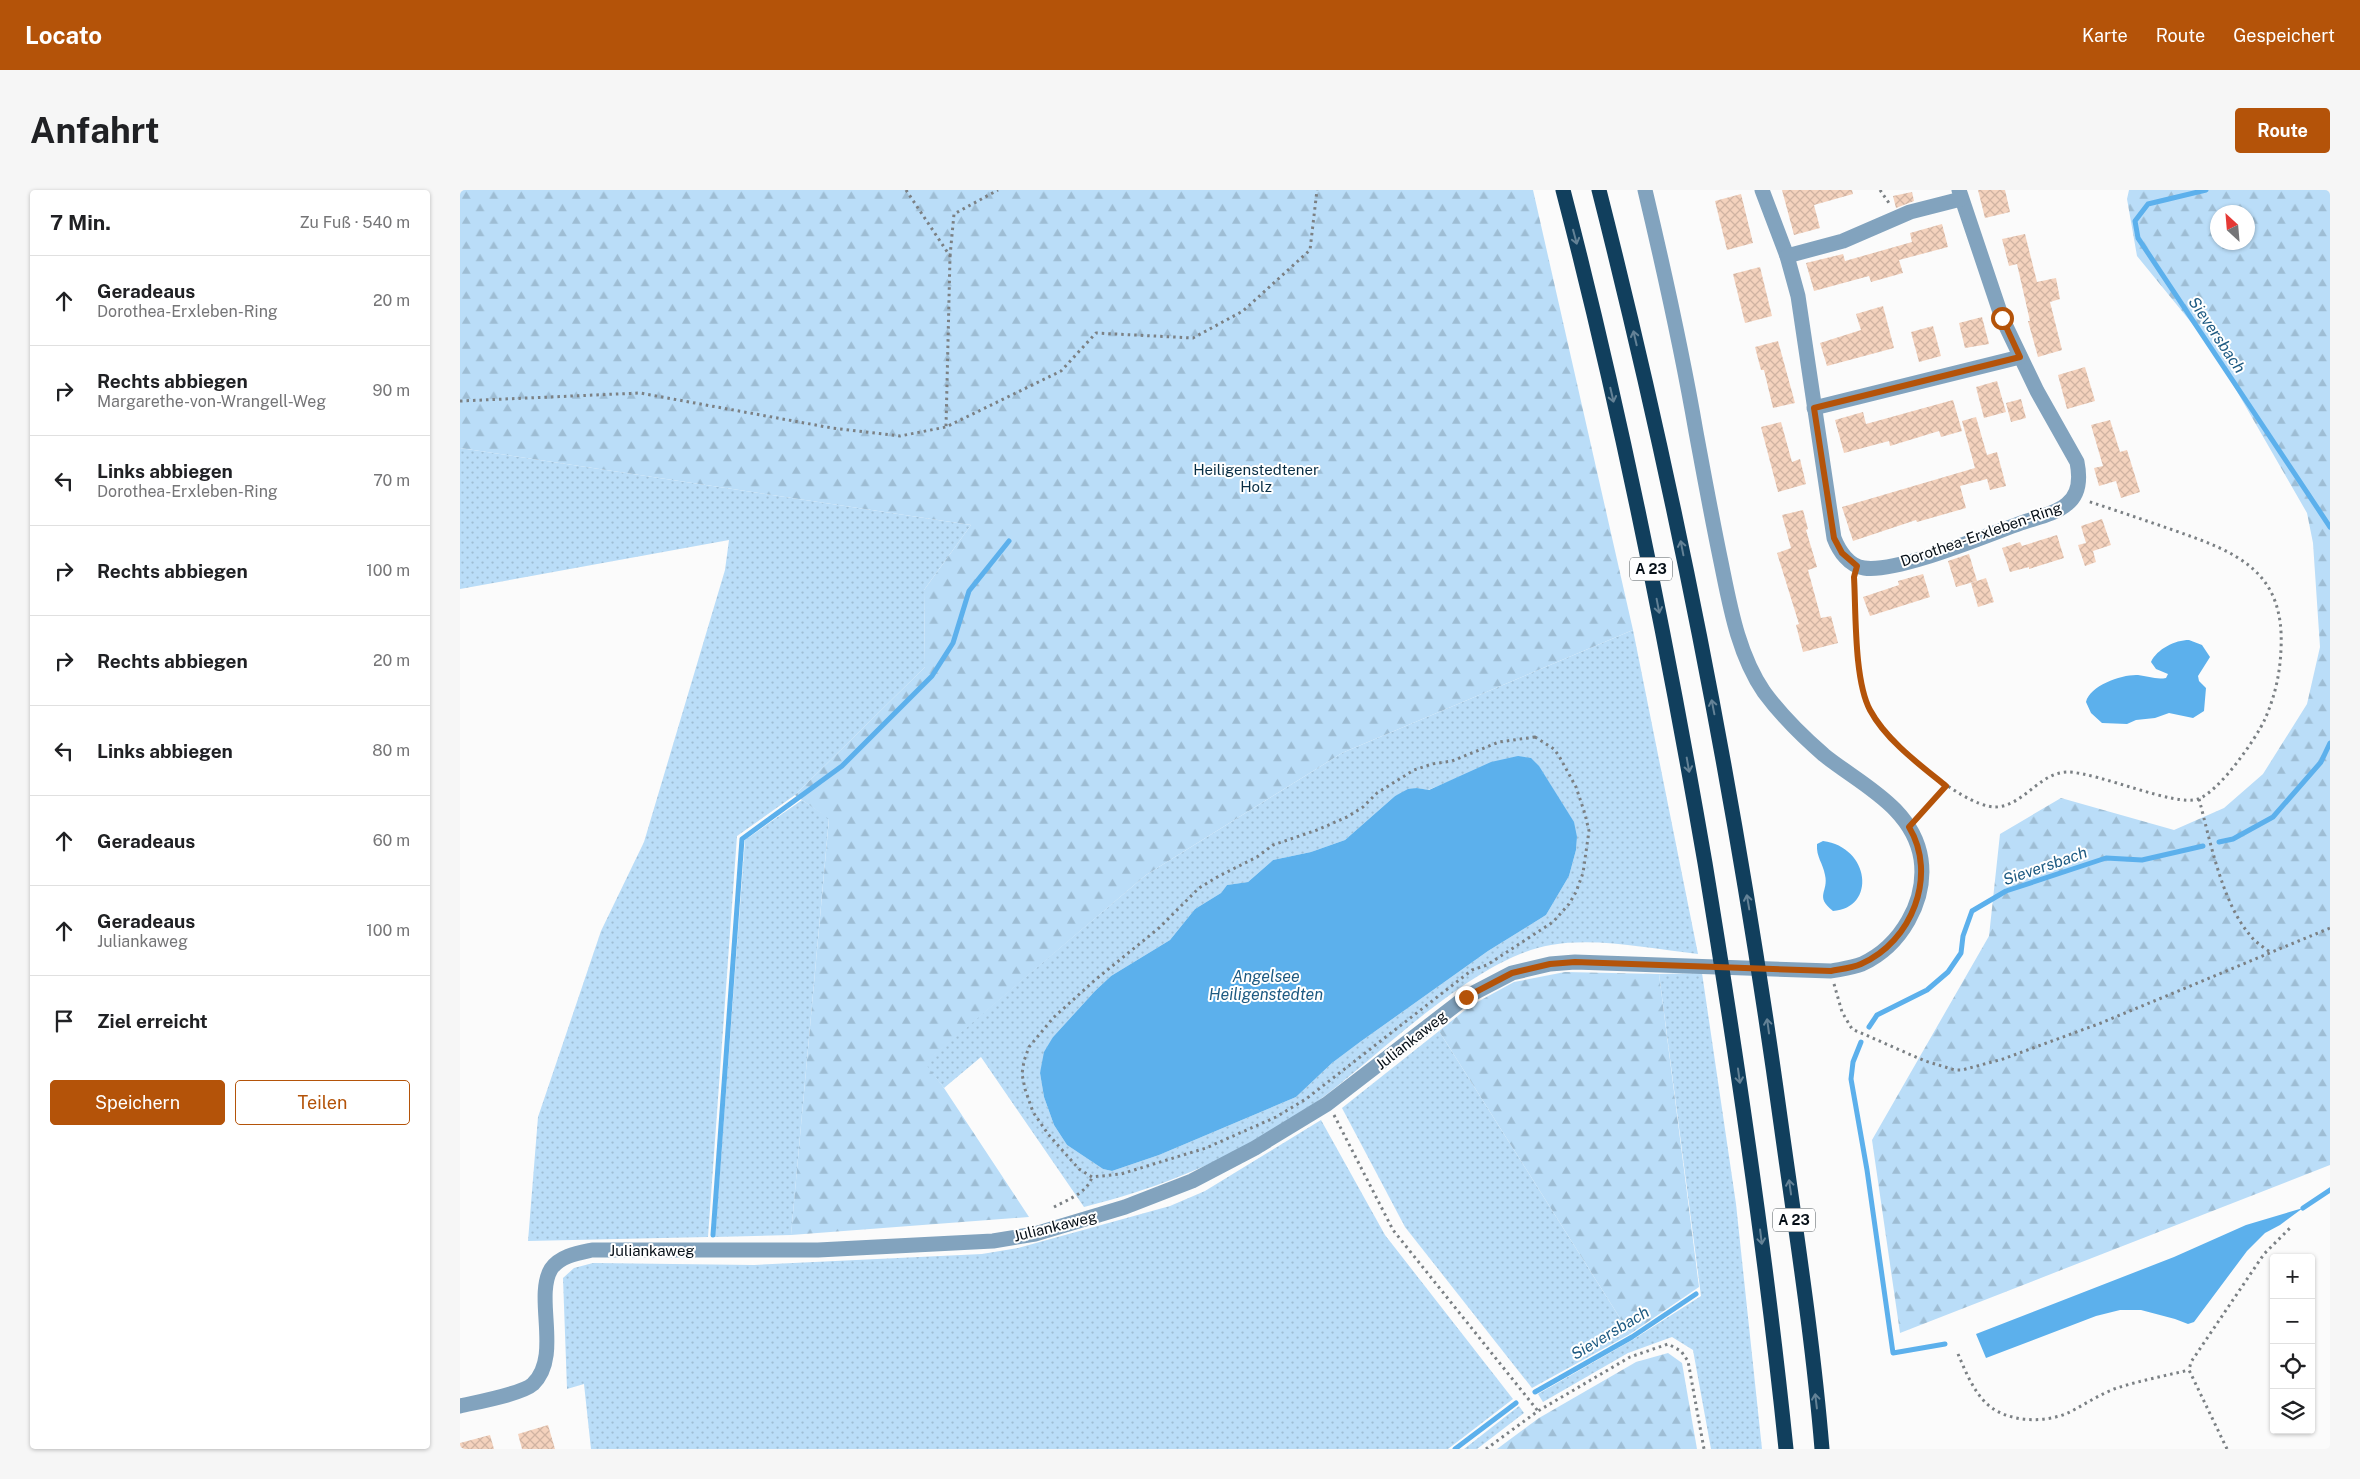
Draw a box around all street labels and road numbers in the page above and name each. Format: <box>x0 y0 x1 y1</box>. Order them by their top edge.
street label: Dorothea-Erxleben-Ring <box>1898 498 2064 570</box>
road number: A 23 <box>1630 558 1672 580</box>
street label: Juliankaweg <box>1372 1007 1450 1073</box>
street label: Juliankaweg <box>1012 1207 1098 1245</box>
road number: A 23 <box>1773 1208 1815 1232</box>
street label: Juliankaweg <box>609 1242 695 1259</box>

